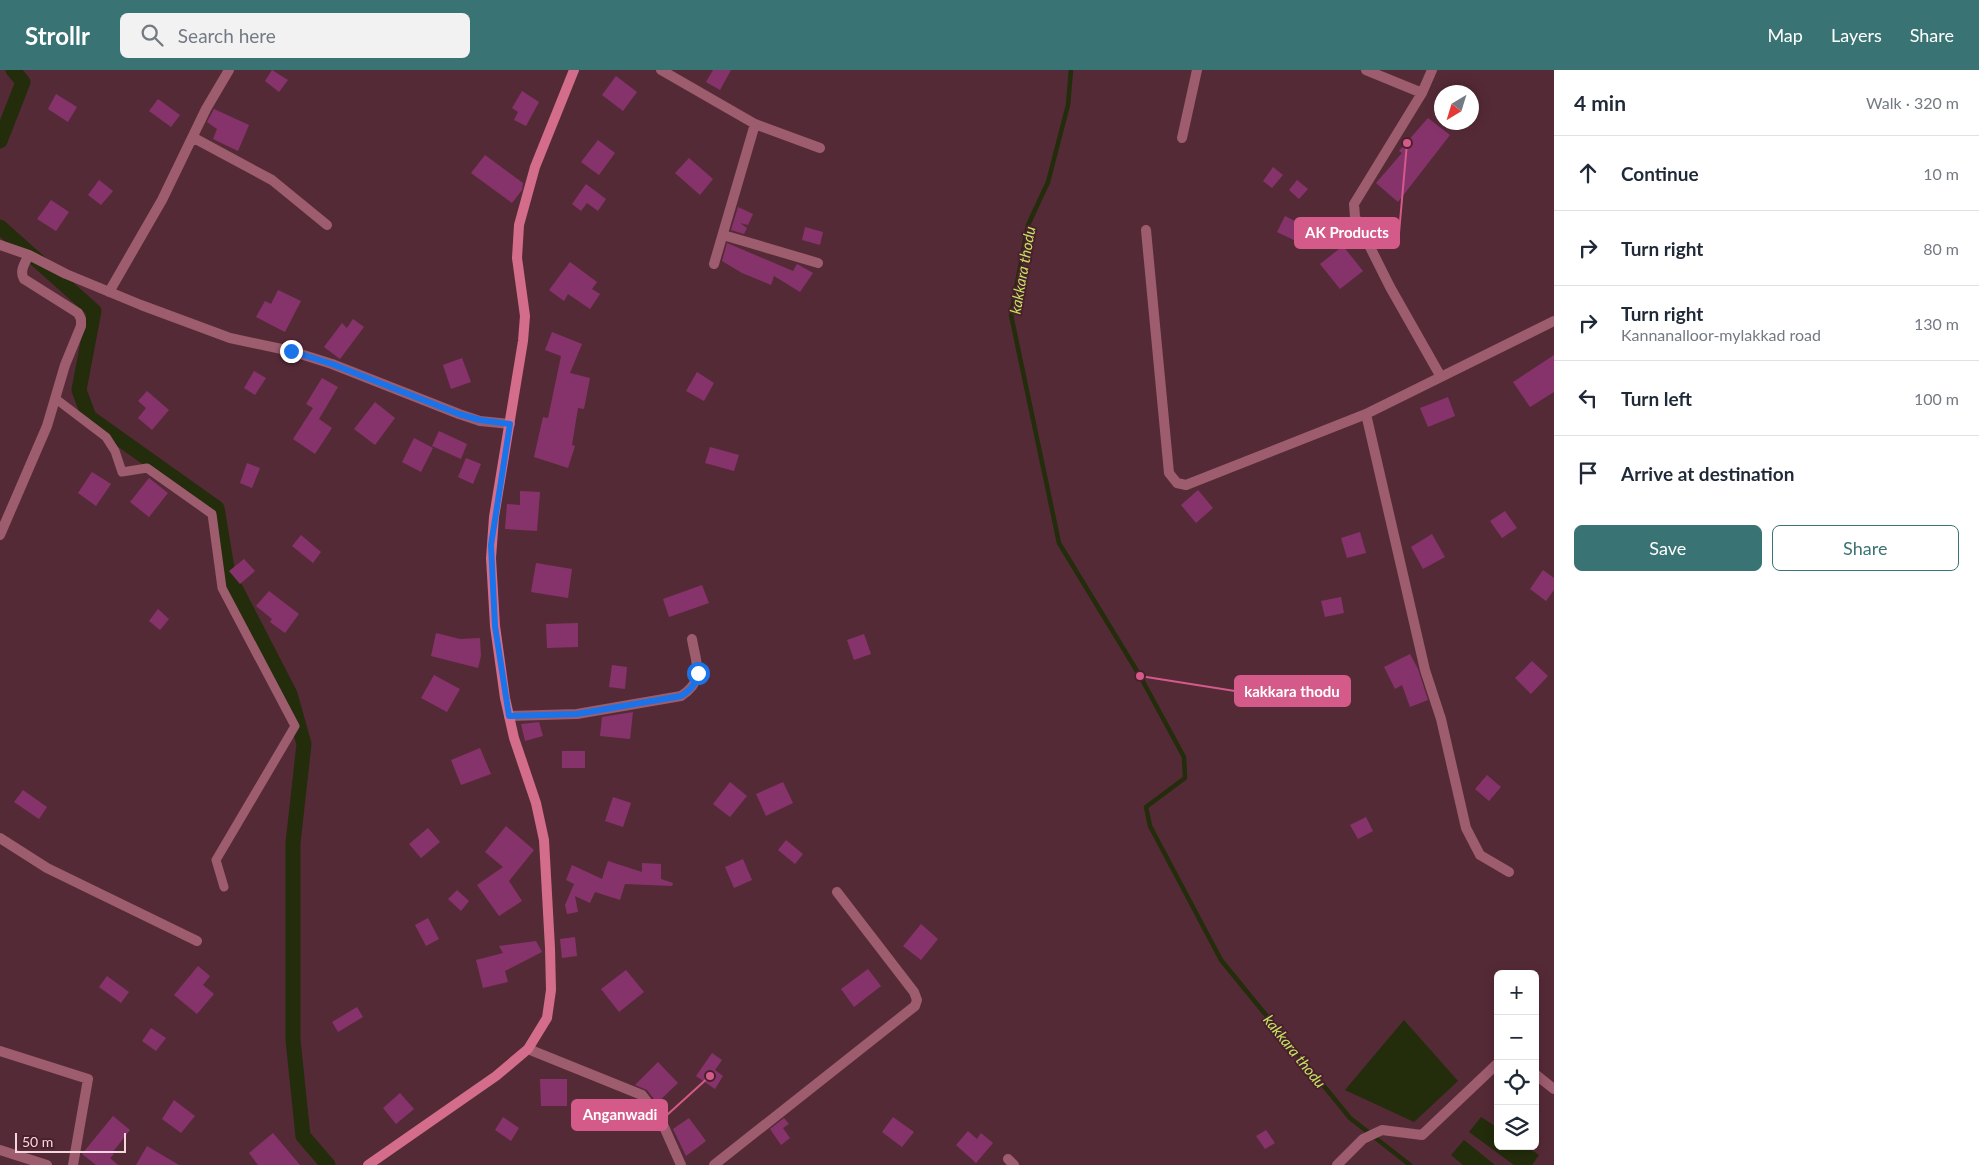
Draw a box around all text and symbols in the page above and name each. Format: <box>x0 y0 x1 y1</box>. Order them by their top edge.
search box <box>120 13 470 58</box>
text: Strollr <box>25 21 90 50</box>
icon: search <box>138 21 166 49</box>
text: Search here <box>178 24 276 47</box>
text: Map <box>1767 24 1803 46</box>
text: Layers <box>1831 24 1882 46</box>
text: Share <box>1910 24 1954 46</box>
north arrow <box>1434 85 1479 130</box>
text: 4 min <box>1574 90 1626 115</box>
text: Walk · 320 m <box>1866 93 1959 112</box>
icon: ahead <box>1574 159 1602 187</box>
text: Continue <box>1621 162 1699 185</box>
text: 10 m <box>1923 164 1959 183</box>
callout: AK Products <box>1295 218 1399 248</box>
text: AK Products <box>1304 223 1389 241</box>
water label: kakkara thodu <box>1005 225 1039 315</box>
icon: right <box>1574 234 1602 262</box>
text: Turn right <box>1621 237 1703 260</box>
text: 80 m <box>1923 239 1959 258</box>
text: Turn right <box>1621 302 1703 325</box>
icon: right <box>1574 309 1602 337</box>
text: 130 m <box>1914 314 1959 333</box>
text: Kannanalloor-mylakkad road <box>1621 325 1821 344</box>
route end <box>280 340 303 363</box>
icon: left <box>1574 384 1602 412</box>
text: Turn left <box>1621 387 1692 410</box>
text: 100 m <box>1914 389 1959 408</box>
icon: arrive <box>1574 459 1602 487</box>
text: Arrive at destination <box>1621 462 1794 485</box>
button: Save <box>1574 525 1762 571</box>
button: Share <box>1772 525 1959 571</box>
route start <box>687 662 710 685</box>
callout: kakkara thodu <box>1235 676 1350 706</box>
text: kakkara thodu <box>1244 682 1340 700</box>
map controls <box>1494 970 1539 1150</box>
button: + <box>1494 970 1539 1015</box>
water label: kakkara thodu <box>1260 1011 1330 1091</box>
button: − <box>1494 1015 1539 1060</box>
button: locate <box>1494 1060 1539 1105</box>
callout: Anganwadi <box>572 1100 667 1130</box>
text: Anganwadi <box>582 1105 658 1123</box>
button: layers <box>1494 1105 1539 1150</box>
scale bar <box>15 1130 126 1153</box>
text: 50 m <box>22 1133 53 1150</box>

